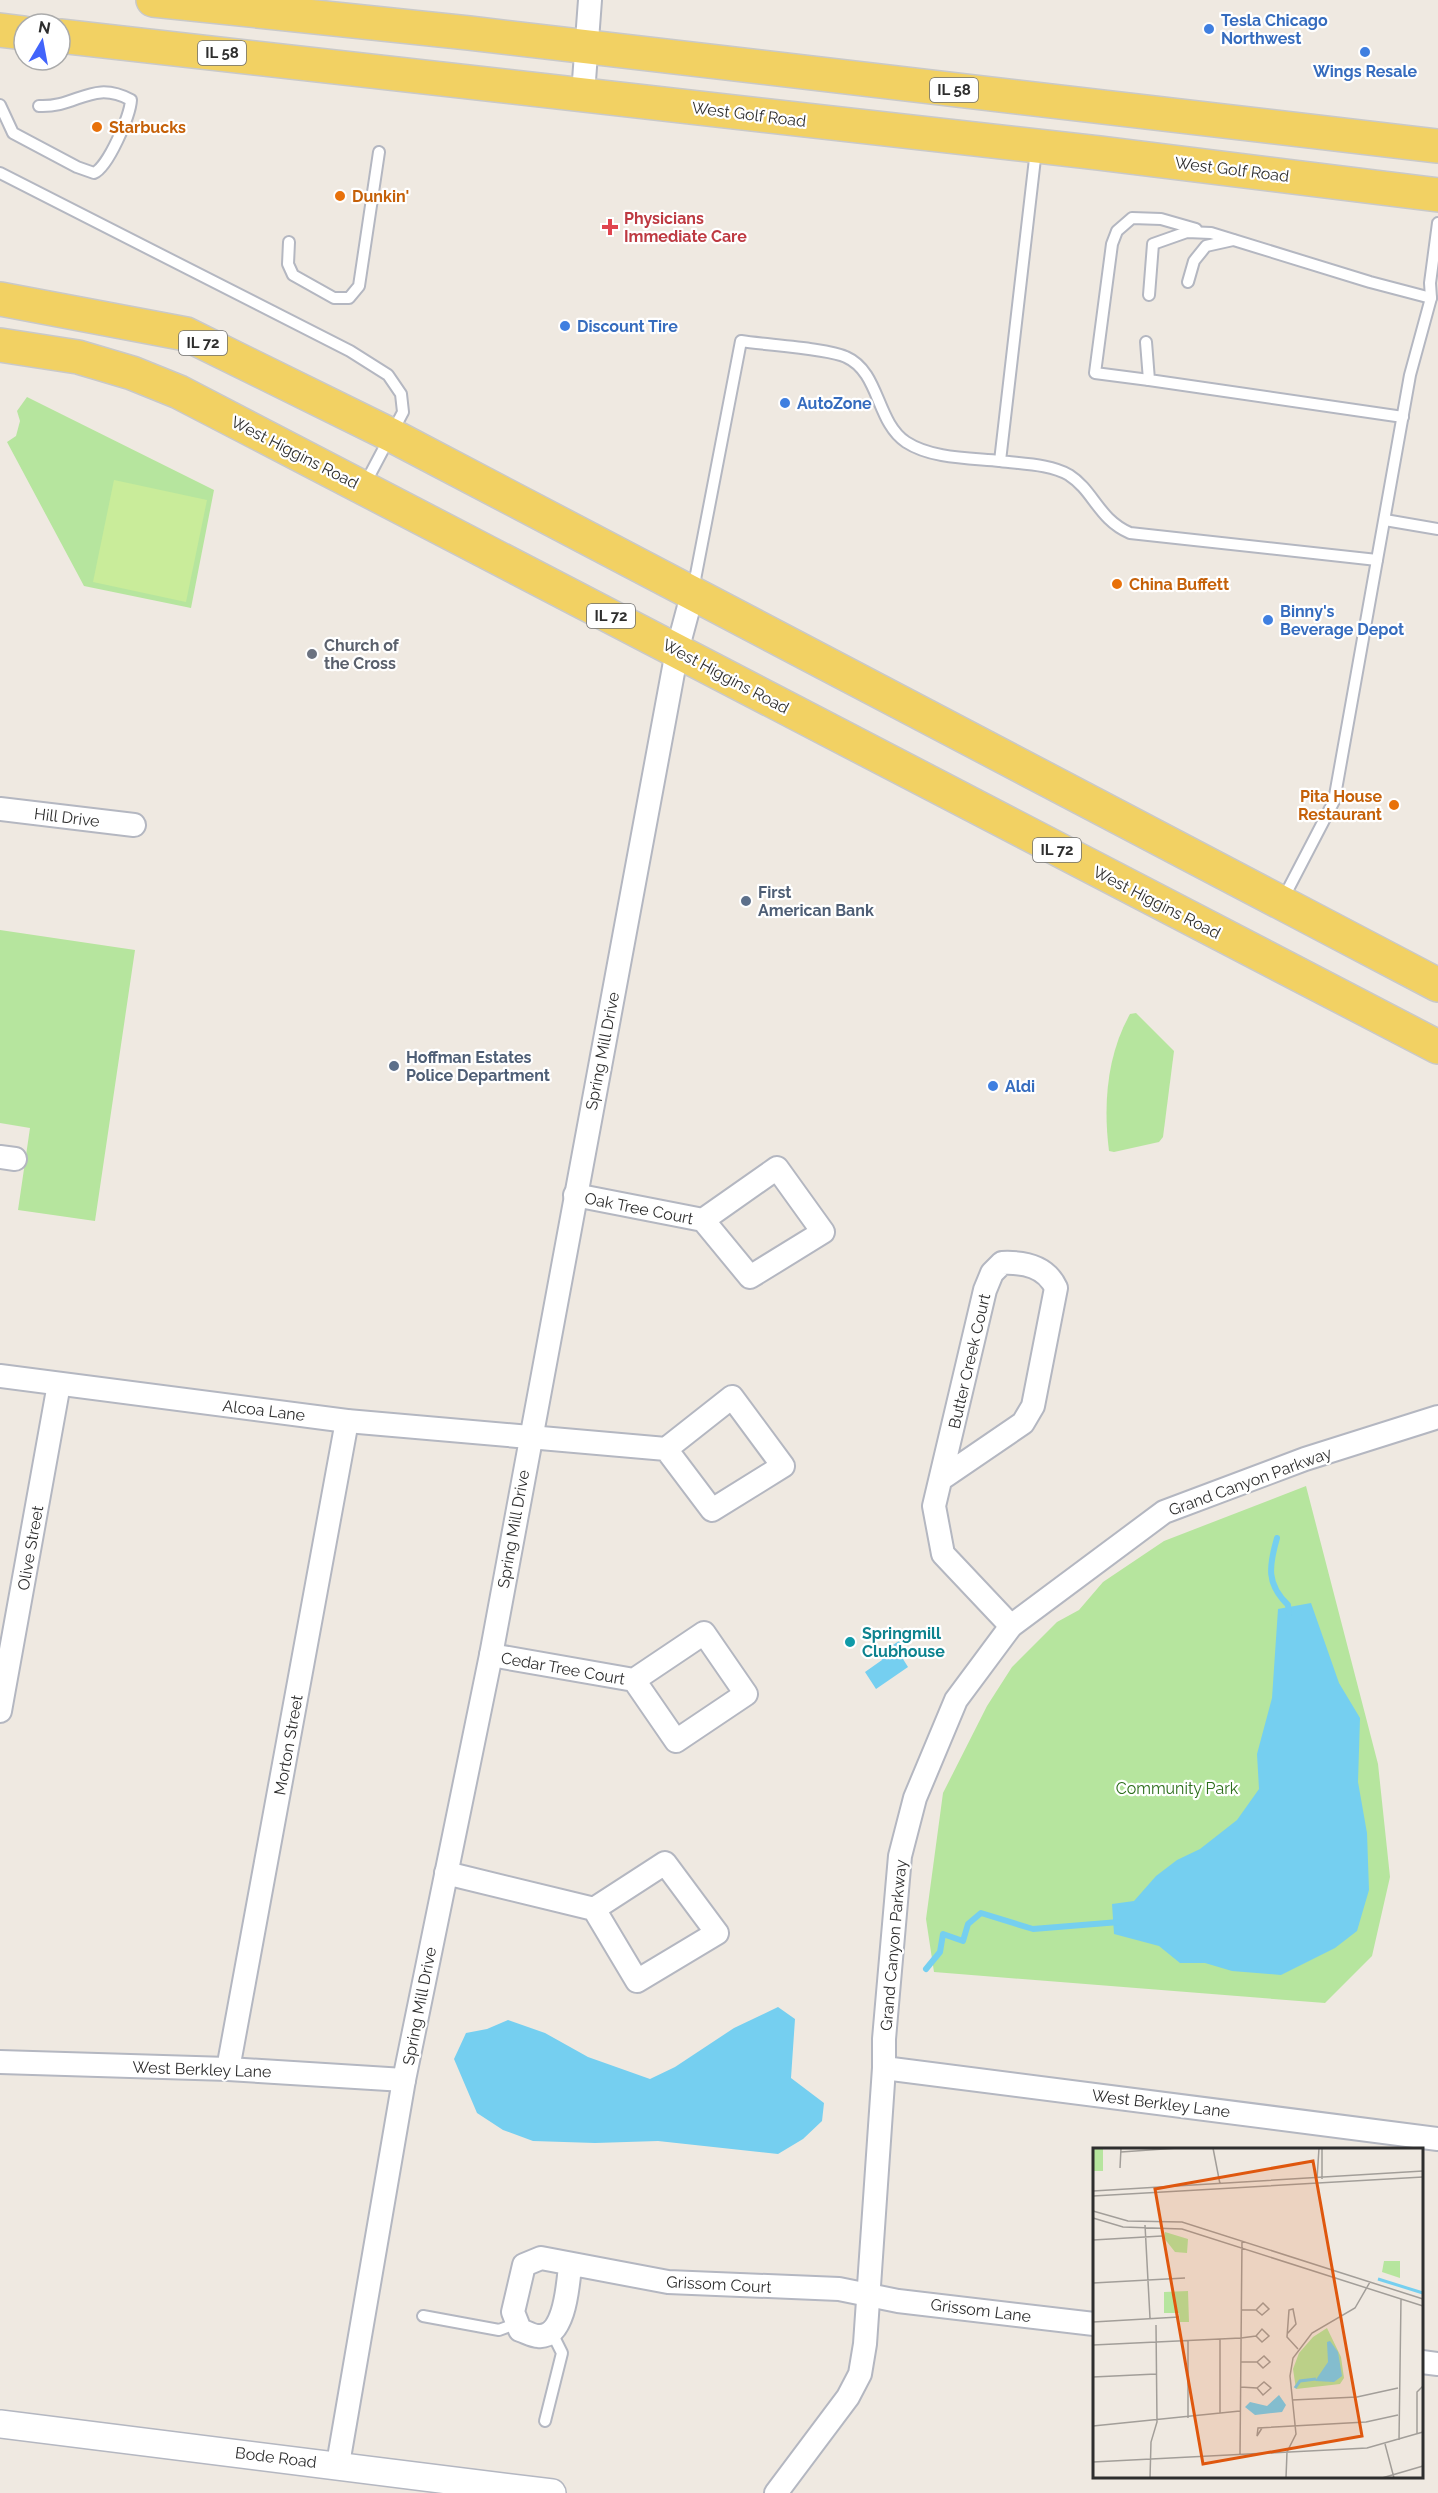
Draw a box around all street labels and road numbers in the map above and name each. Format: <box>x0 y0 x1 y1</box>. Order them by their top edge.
road number: IL 58 <box>198 41 246 65</box>
road number: IL 58 <box>930 78 978 102</box>
street label: West Golf Road <box>691 98 807 131</box>
street label: West Golf Road <box>1174 153 1290 186</box>
road number: IL 72 <box>179 331 227 355</box>
street label: West Higgins Road <box>228 412 362 493</box>
road number: IL 72 <box>587 604 635 628</box>
street label: West Higgins Road <box>659 635 792 718</box>
street label: Hill Drive <box>33 804 101 831</box>
road number: IL 72 <box>1033 838 1081 862</box>
street label: West Higgins Road <box>1090 862 1224 943</box>
street label: Spring Mill Drive <box>582 990 623 1112</box>
street label: Oak Tree Court <box>583 1189 695 1228</box>
street label: Butter Creek Court <box>945 1291 994 1431</box>
street label: Alcoa Lane <box>222 1396 306 1425</box>
street label: Grand Canyon Parkway <box>1166 1443 1334 1520</box>
street label: Spring Mill Drive <box>494 1468 533 1590</box>
street label: Olive Street <box>14 1504 47 1592</box>
street label: Cedar Tree Court <box>500 1648 627 1689</box>
street label: Morton Street <box>270 1693 307 1797</box>
street label: Grand Canyon Parkway <box>877 1858 910 2031</box>
street label: Spring Mill Drive <box>399 1945 440 2067</box>
street label: West Berkley Lane <box>132 2058 272 2081</box>
street label: West Berkley Lane <box>1091 2086 1231 2121</box>
street label: Grissom Court <box>666 2272 773 2297</box>
street label: Grissom Lane <box>930 2295 1032 2326</box>
street label: Bode Road <box>234 2443 318 2472</box>

